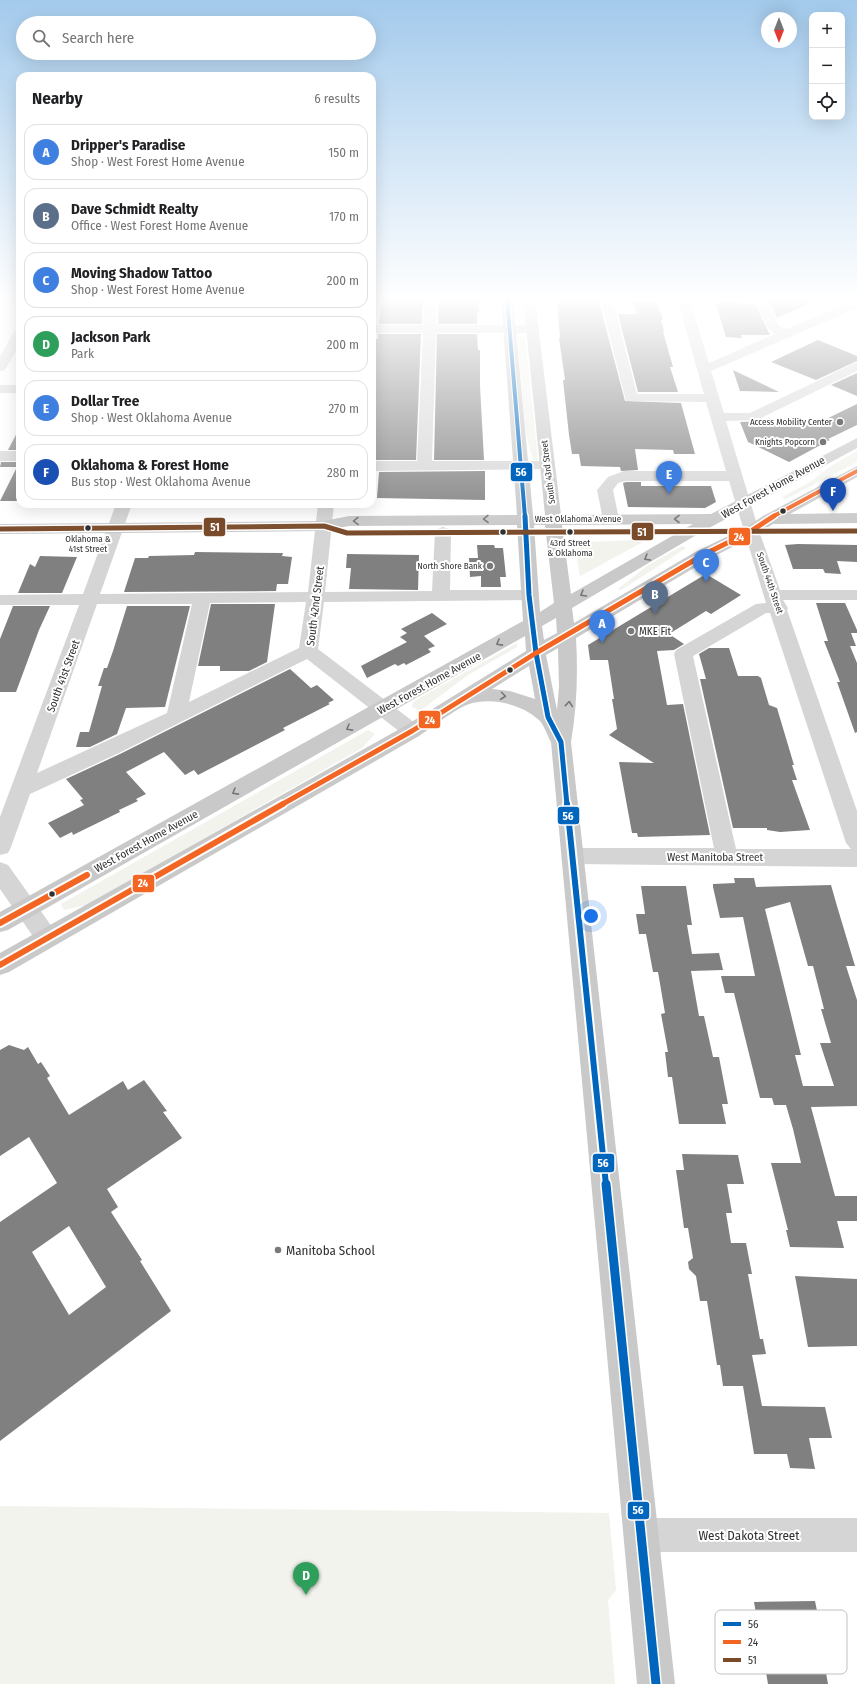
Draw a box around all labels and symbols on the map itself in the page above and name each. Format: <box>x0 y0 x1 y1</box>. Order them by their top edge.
north arrow <box>761 12 797 48</box>
place label: Access Mobility Center <box>750 417 833 427</box>
marker: Access Mobility Center <box>835 417 845 427</box>
place label: Knights Popcorn <box>755 437 815 447</box>
marker: Knights Popcorn <box>818 437 828 447</box>
street label: South 43rd Street <box>539 440 557 504</box>
street label: West Forest Home Avenue <box>719 454 827 521</box>
pin: E <box>656 461 682 494</box>
line badge: 56 <box>510 462 533 482</box>
text: 56 <box>515 466 527 479</box>
pin: F <box>820 478 846 511</box>
unlabelled marker <box>778 506 788 516</box>
street label: West Oklahoma Avenue <box>535 514 622 524</box>
one-way arrow <box>483 515 489 523</box>
one-way arrow <box>674 515 680 523</box>
one-way arrow <box>353 516 359 525</box>
line badge: 51 <box>203 517 226 537</box>
text: 51 <box>210 521 220 534</box>
line badge: 51 <box>631 522 654 541</box>
marker: Oklahoma & 41st Street <box>83 523 93 533</box>
text: 51 <box>637 526 647 539</box>
unlabelled marker <box>498 527 508 537</box>
marker: 43rd Street & Oklahoma <box>565 527 575 537</box>
line badge: 24 <box>728 527 751 546</box>
text: 24 <box>733 531 745 544</box>
place label: Oklahoma & 41st Street <box>65 534 111 554</box>
place label: 43rd Street & Oklahoma <box>547 538 593 558</box>
pin: C <box>693 549 719 582</box>
street label: South 44th Street <box>755 551 785 615</box>
one-way arrow <box>643 553 651 560</box>
place label: North Shore Bank <box>417 561 483 571</box>
marker: North Shore Bank <box>485 561 495 571</box>
street label: South 42nd Street <box>304 565 327 647</box>
pin: B <box>642 581 668 614</box>
one-way arrow <box>580 590 587 597</box>
pin: A <box>589 610 615 643</box>
place label: MKE Fit <box>639 625 672 638</box>
marker: MKE Fit <box>626 626 636 636</box>
street label: South 41st Street <box>44 638 83 714</box>
one-way arrow <box>496 639 503 646</box>
street label: West Forest Home Avenue <box>375 650 483 717</box>
unlabelled marker <box>505 665 515 675</box>
one-way arrow <box>500 691 507 700</box>
one-way arrow <box>564 701 573 707</box>
line badge: 24 <box>418 710 441 729</box>
text: 24 <box>424 714 436 727</box>
one-way arrow <box>346 723 353 731</box>
one-way arrow <box>232 787 239 794</box>
line badge: 56 <box>557 806 580 825</box>
street label: West Forest Home Avenue <box>92 808 200 875</box>
text: 56 <box>562 810 574 823</box>
street label: West Manitoba Street <box>667 851 764 864</box>
line badge: 24 <box>132 874 155 893</box>
text: 24 <box>137 877 149 890</box>
unlabelled marker <box>47 889 57 899</box>
your location <box>581 906 601 926</box>
line badge: 56 <box>592 1153 615 1173</box>
text: 56 <box>597 1157 609 1170</box>
place label: Manitoba School <box>286 1243 375 1258</box>
marker: Manitoba School <box>273 1245 283 1255</box>
line badge: 56 <box>627 1501 650 1520</box>
text: 56 <box>632 1504 644 1517</box>
street label: West Dakota Street <box>698 1528 800 1543</box>
pin: D <box>293 1562 319 1595</box>
legend <box>715 1610 847 1674</box>
text: 56 <box>748 1618 759 1631</box>
text: 24 <box>748 1636 759 1649</box>
text: 51 <box>748 1654 757 1667</box>

